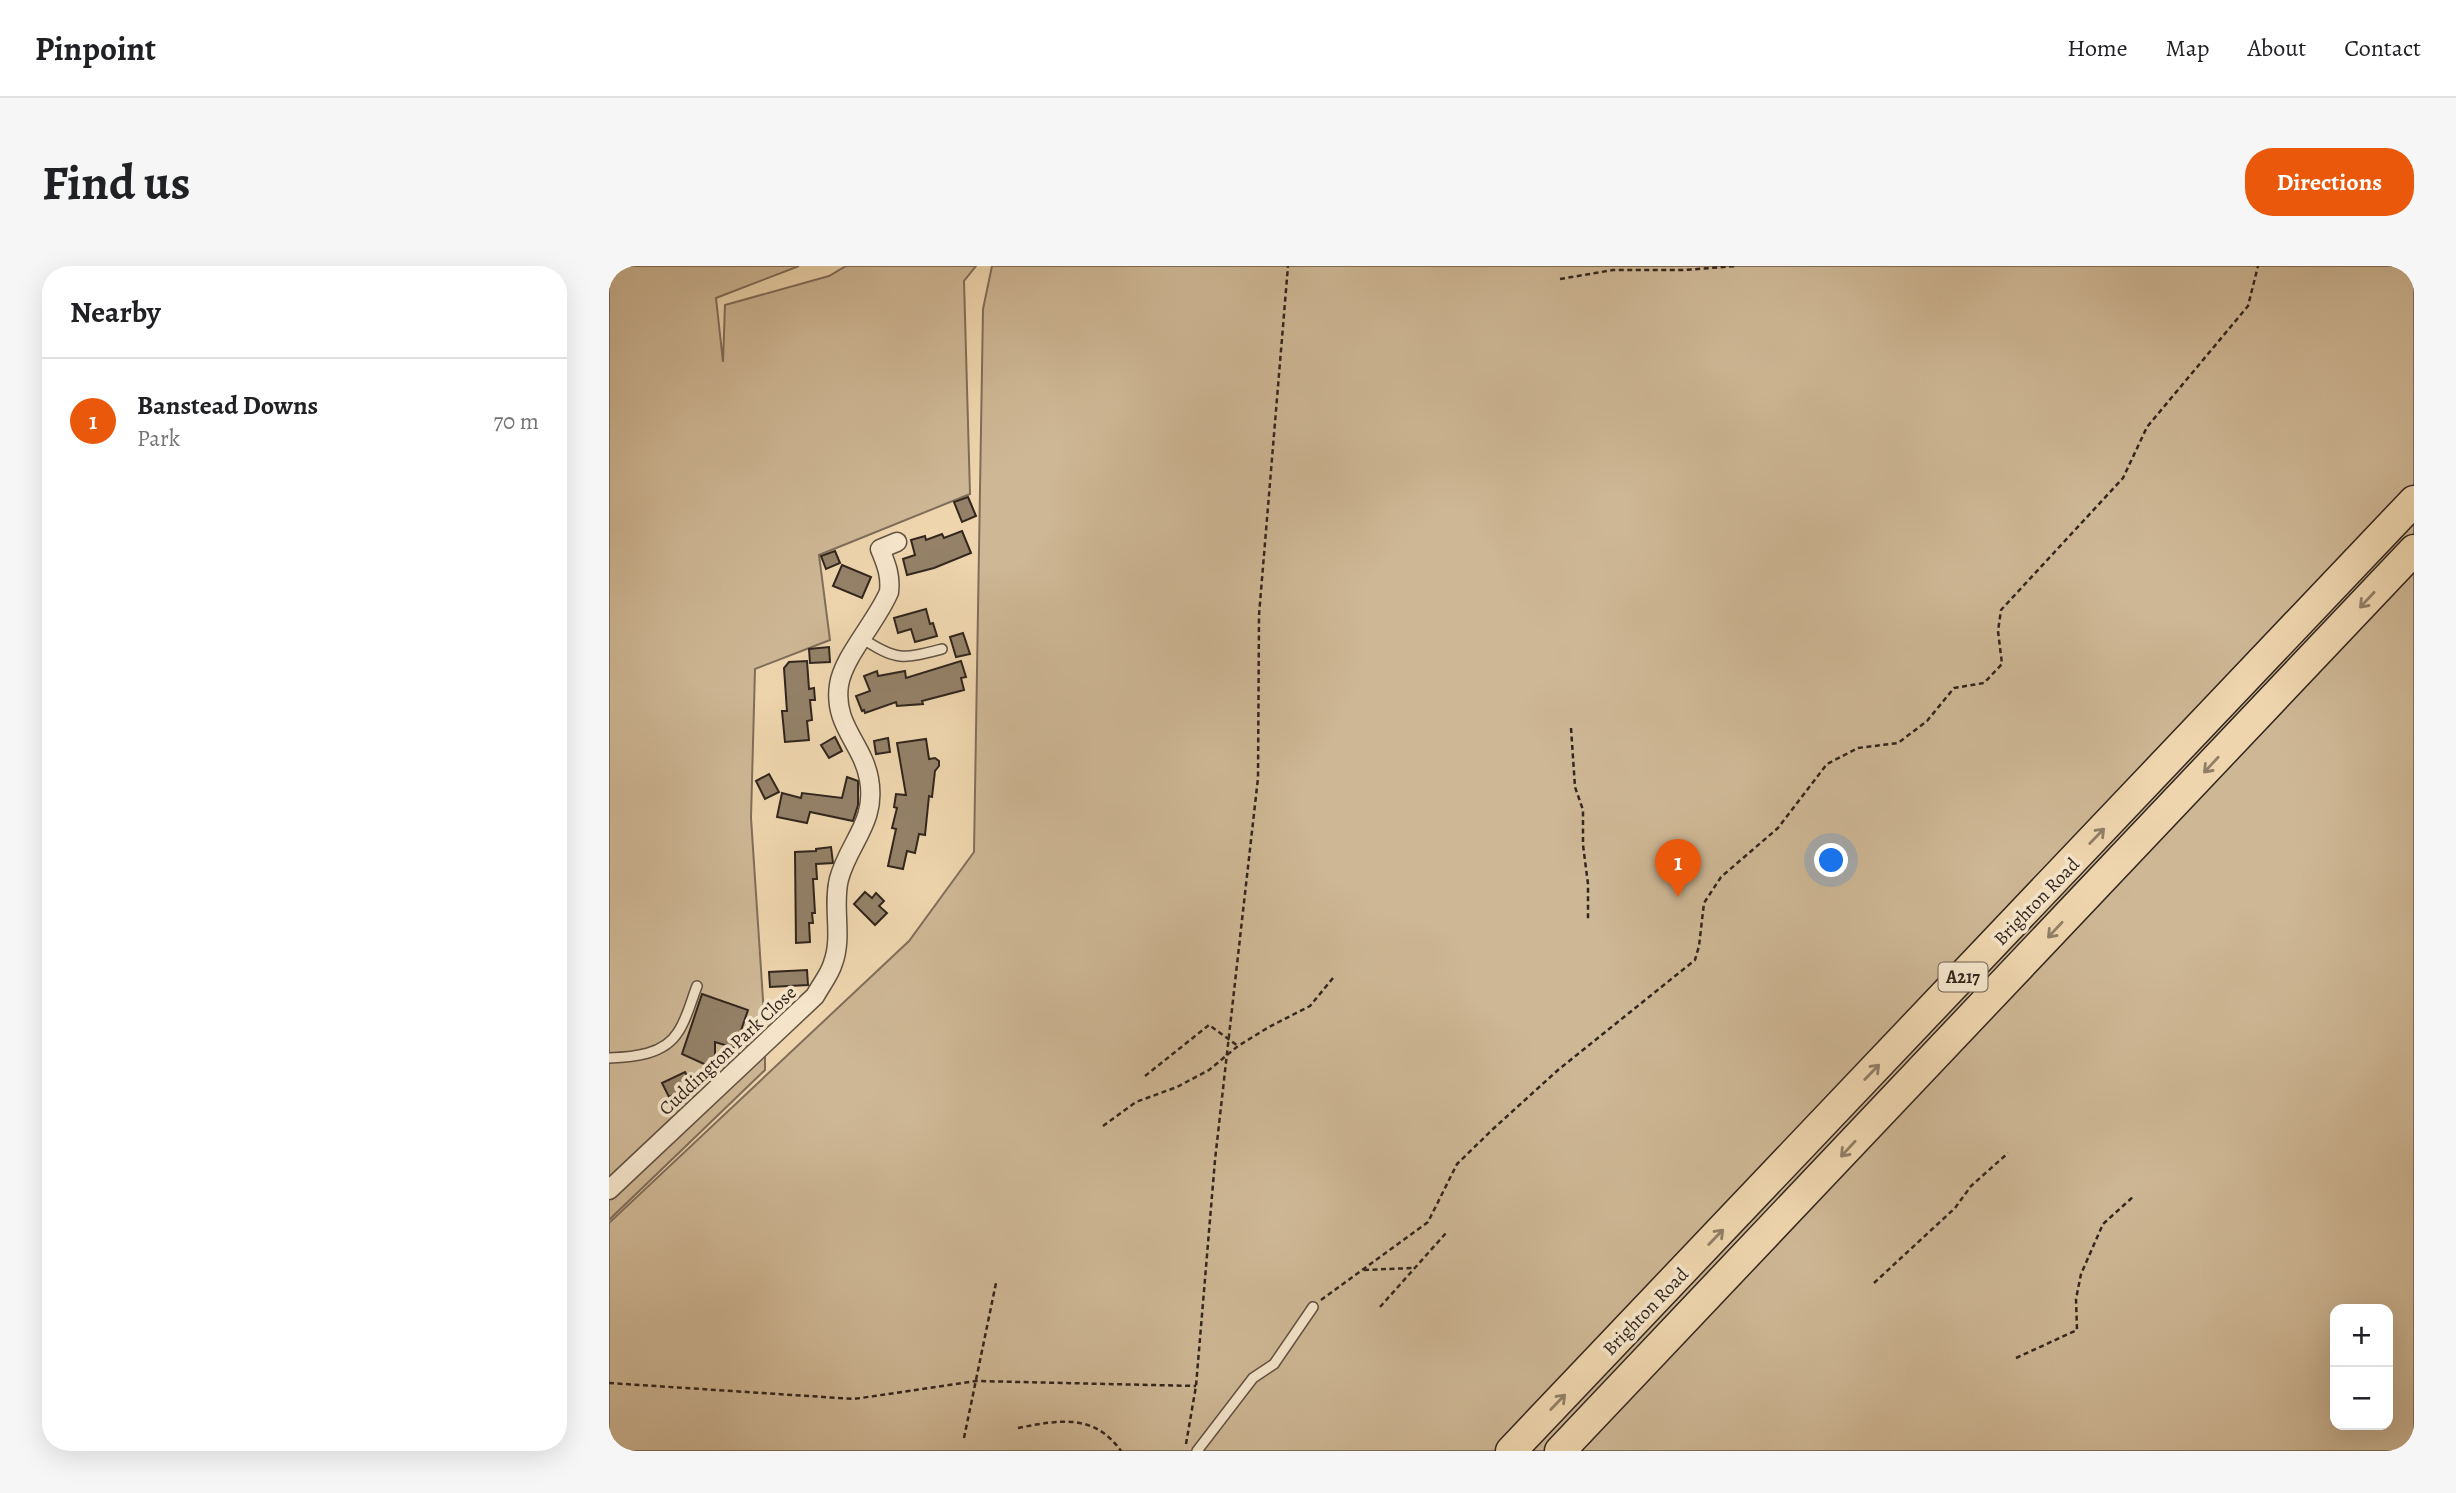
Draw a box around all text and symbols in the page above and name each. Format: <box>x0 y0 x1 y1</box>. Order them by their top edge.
text: Pinpoint <box>35 26 156 71</box>
text: Home <box>2067 32 2128 64</box>
text: Map <box>2166 32 2210 64</box>
text: About <box>2248 32 2306 64</box>
text: Contact <box>2344 32 2421 64</box>
button: Directions <box>2245 148 2414 216</box>
text: Find us <box>42 149 190 216</box>
text: Nearby <box>70 292 161 332</box>
text: Banstead Downs <box>137 388 318 423</box>
text: 1 <box>89 406 97 437</box>
text: 70 m <box>493 406 539 437</box>
text: Park <box>137 423 180 454</box>
one-way arrow <box>2359 591 2376 608</box>
one-way arrow <box>2203 756 2220 773</box>
one-way arrow <box>2088 828 2105 845</box>
pin: 1 <box>1655 839 1701 897</box>
your location <box>1814 843 1848 877</box>
street label: Brighton Road <box>1988 851 2086 951</box>
one-way arrow <box>2046 921 2063 938</box>
road number: A217 <box>1939 962 1987 992</box>
street label: Cuddington Park Close <box>653 980 802 1121</box>
one-way arrow <box>1864 1064 1881 1081</box>
one-way arrow <box>1839 1140 1856 1157</box>
one-way arrow <box>1707 1229 1724 1246</box>
street label: Brighton Road <box>1597 1261 1695 1361</box>
map controls <box>2330 1304 2393 1430</box>
button: + <box>2330 1304 2393 1367</box>
button: − <box>2330 1367 2393 1430</box>
one-way arrow <box>1550 1393 1567 1410</box>

